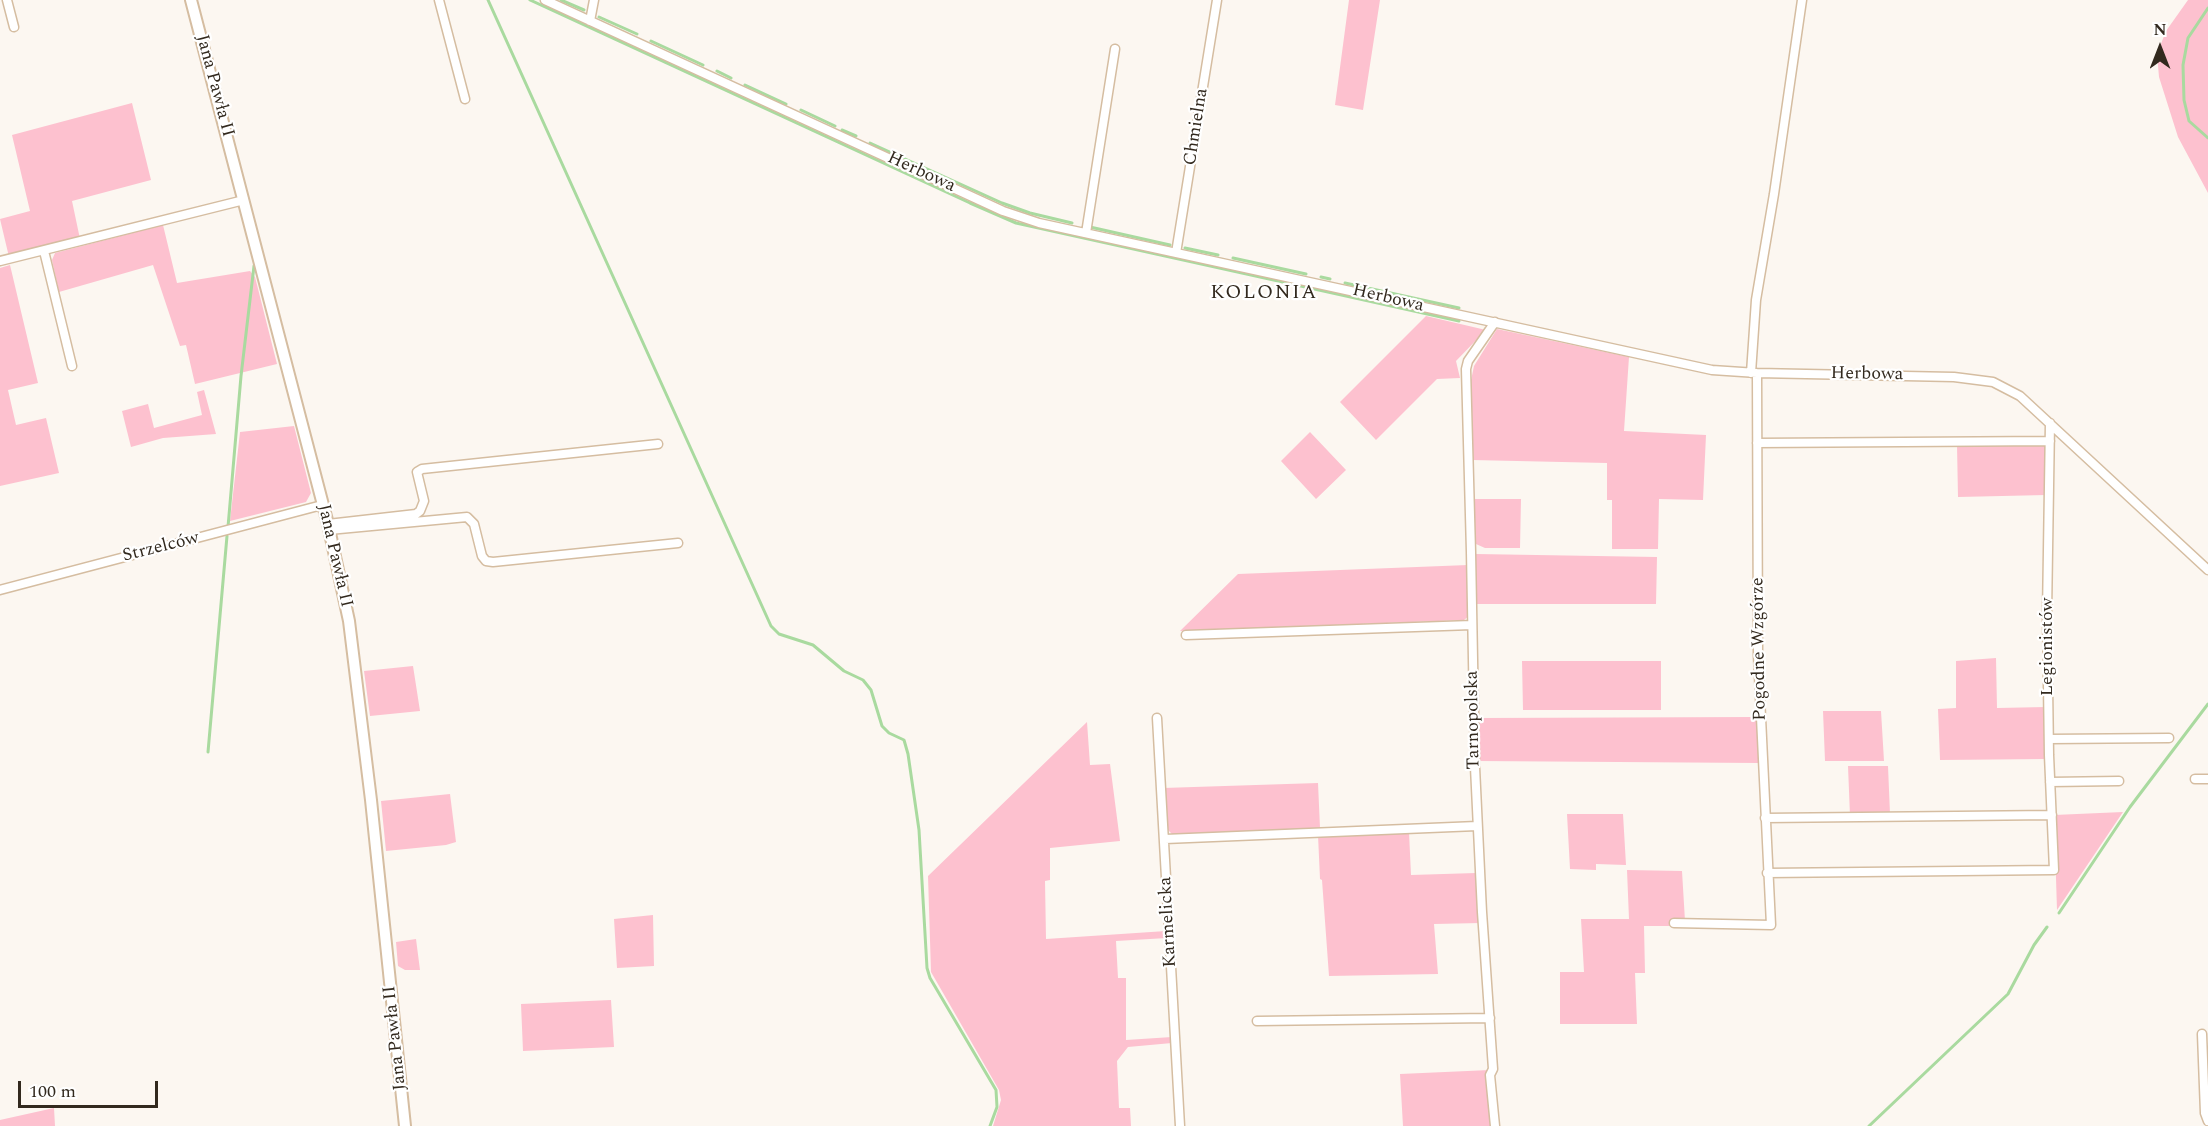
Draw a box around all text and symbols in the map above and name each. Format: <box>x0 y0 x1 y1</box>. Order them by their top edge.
north arrow <box>2130 18 2190 78</box>
text: N <box>2153 18 2167 42</box>
street label: Jana Pawła II <box>190 32 238 140</box>
street label: Chmielna <box>1180 87 1214 167</box>
street label: Herbowa <box>883 148 959 198</box>
street label: Herbowa <box>1350 280 1426 318</box>
district label: KOLONIA <box>1210 282 1318 306</box>
street label: Herbowa <box>1830 364 1904 386</box>
street label: Jana Pawła II <box>312 502 356 610</box>
street label: Strzelców <box>121 528 201 568</box>
street label: Pogodne Wzgórze <box>1748 577 1772 721</box>
street label: Legionistów <box>2037 598 2059 696</box>
street label: Tarnopolska <box>1462 670 1486 770</box>
street label: Karmelicka <box>1156 876 1182 968</box>
street label: Jana Pawła II <box>380 985 412 1091</box>
scale bar <box>21 1069 160 1107</box>
text: 100 m <box>29 1078 76 1105</box>

